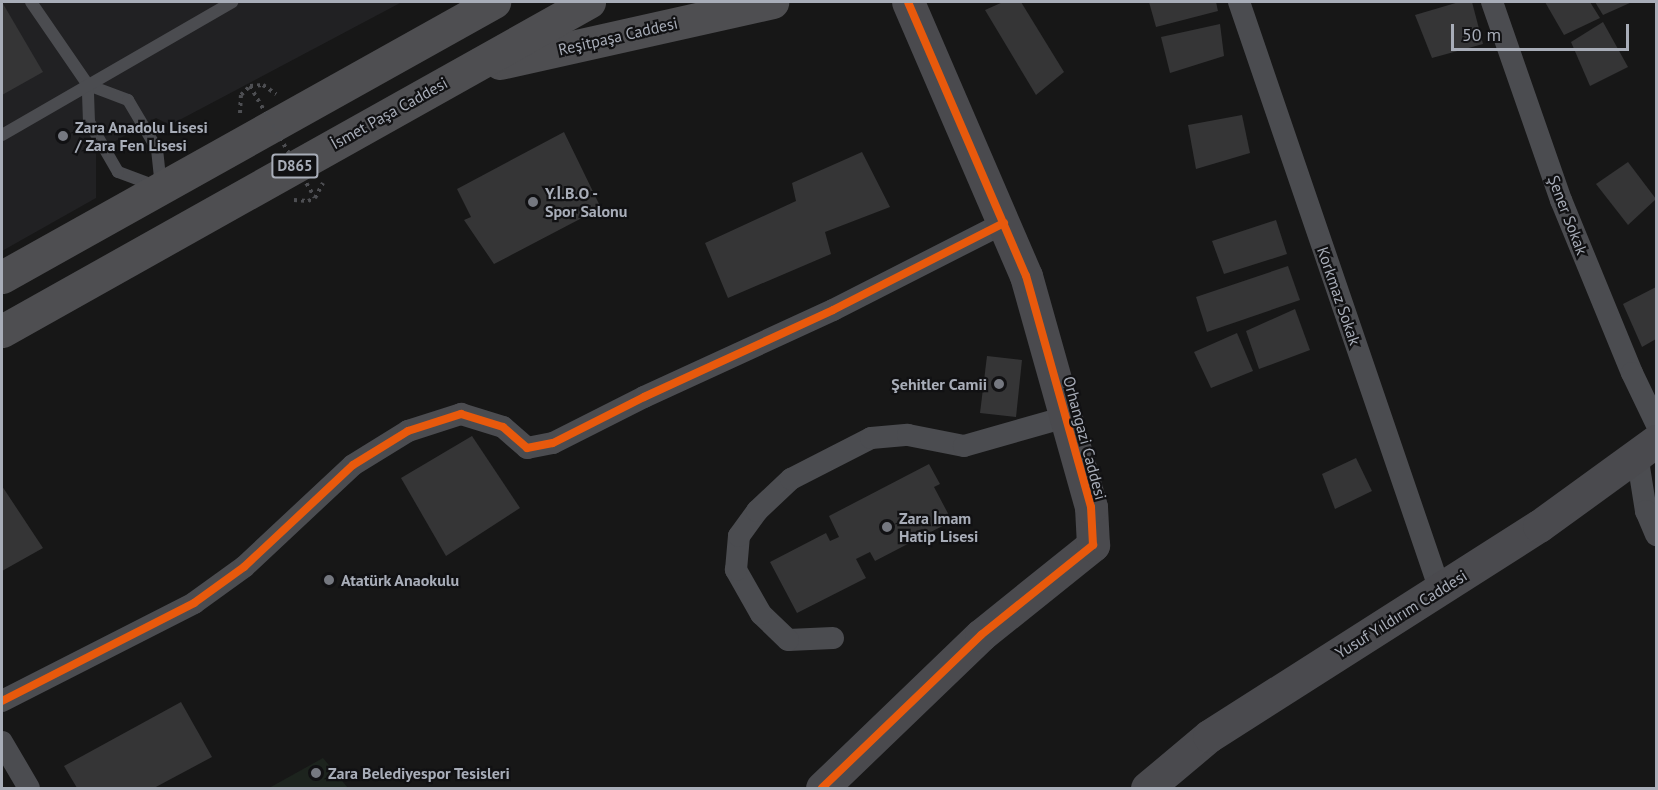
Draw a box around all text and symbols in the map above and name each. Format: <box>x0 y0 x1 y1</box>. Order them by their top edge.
scale bar <box>1454 12 1632 50</box>
street label: Reşitpaşa Caddesi <box>556 13 680 59</box>
text: 50 m <box>1462 23 1501 46</box>
street label: İsmet Paşa Caddesi <box>327 73 451 153</box>
place label: Zara Anadolu Lisesi / Zara Fen Lisesi <box>75 117 208 155</box>
marker: Zara Anadolu Lisesi / Zara Fen Lisesi <box>56 129 70 143</box>
road number: D865 <box>271 154 319 178</box>
street label: Şener Sokak <box>1544 173 1592 257</box>
place label: Y.İ.B.O - Spor Salonu <box>545 183 627 221</box>
marker: Y.İ.B.O - Spor Salonu <box>526 195 540 209</box>
street label: Korkmaz Sokak <box>1313 244 1365 348</box>
place label: Şehitler Camii <box>891 374 987 394</box>
street label: Orhangazi Caddesi <box>1059 374 1111 502</box>
marker: Şehitler Camii <box>992 377 1006 391</box>
place label: Zara İmam Hatip Lisesi <box>899 508 978 546</box>
marker: Zara İmam Hatip Lisesi <box>880 520 894 534</box>
street label: Yusuf Yıldırım Caddesi <box>1331 566 1471 662</box>
place label: Atatürk Anaokulu <box>341 570 460 590</box>
marker: Atatürk Anaokulu <box>322 573 336 587</box>
place label: Zara Belediyespor Tesisleri <box>328 763 510 783</box>
marker: Zara Belediyespor Tesisleri <box>309 766 323 780</box>

